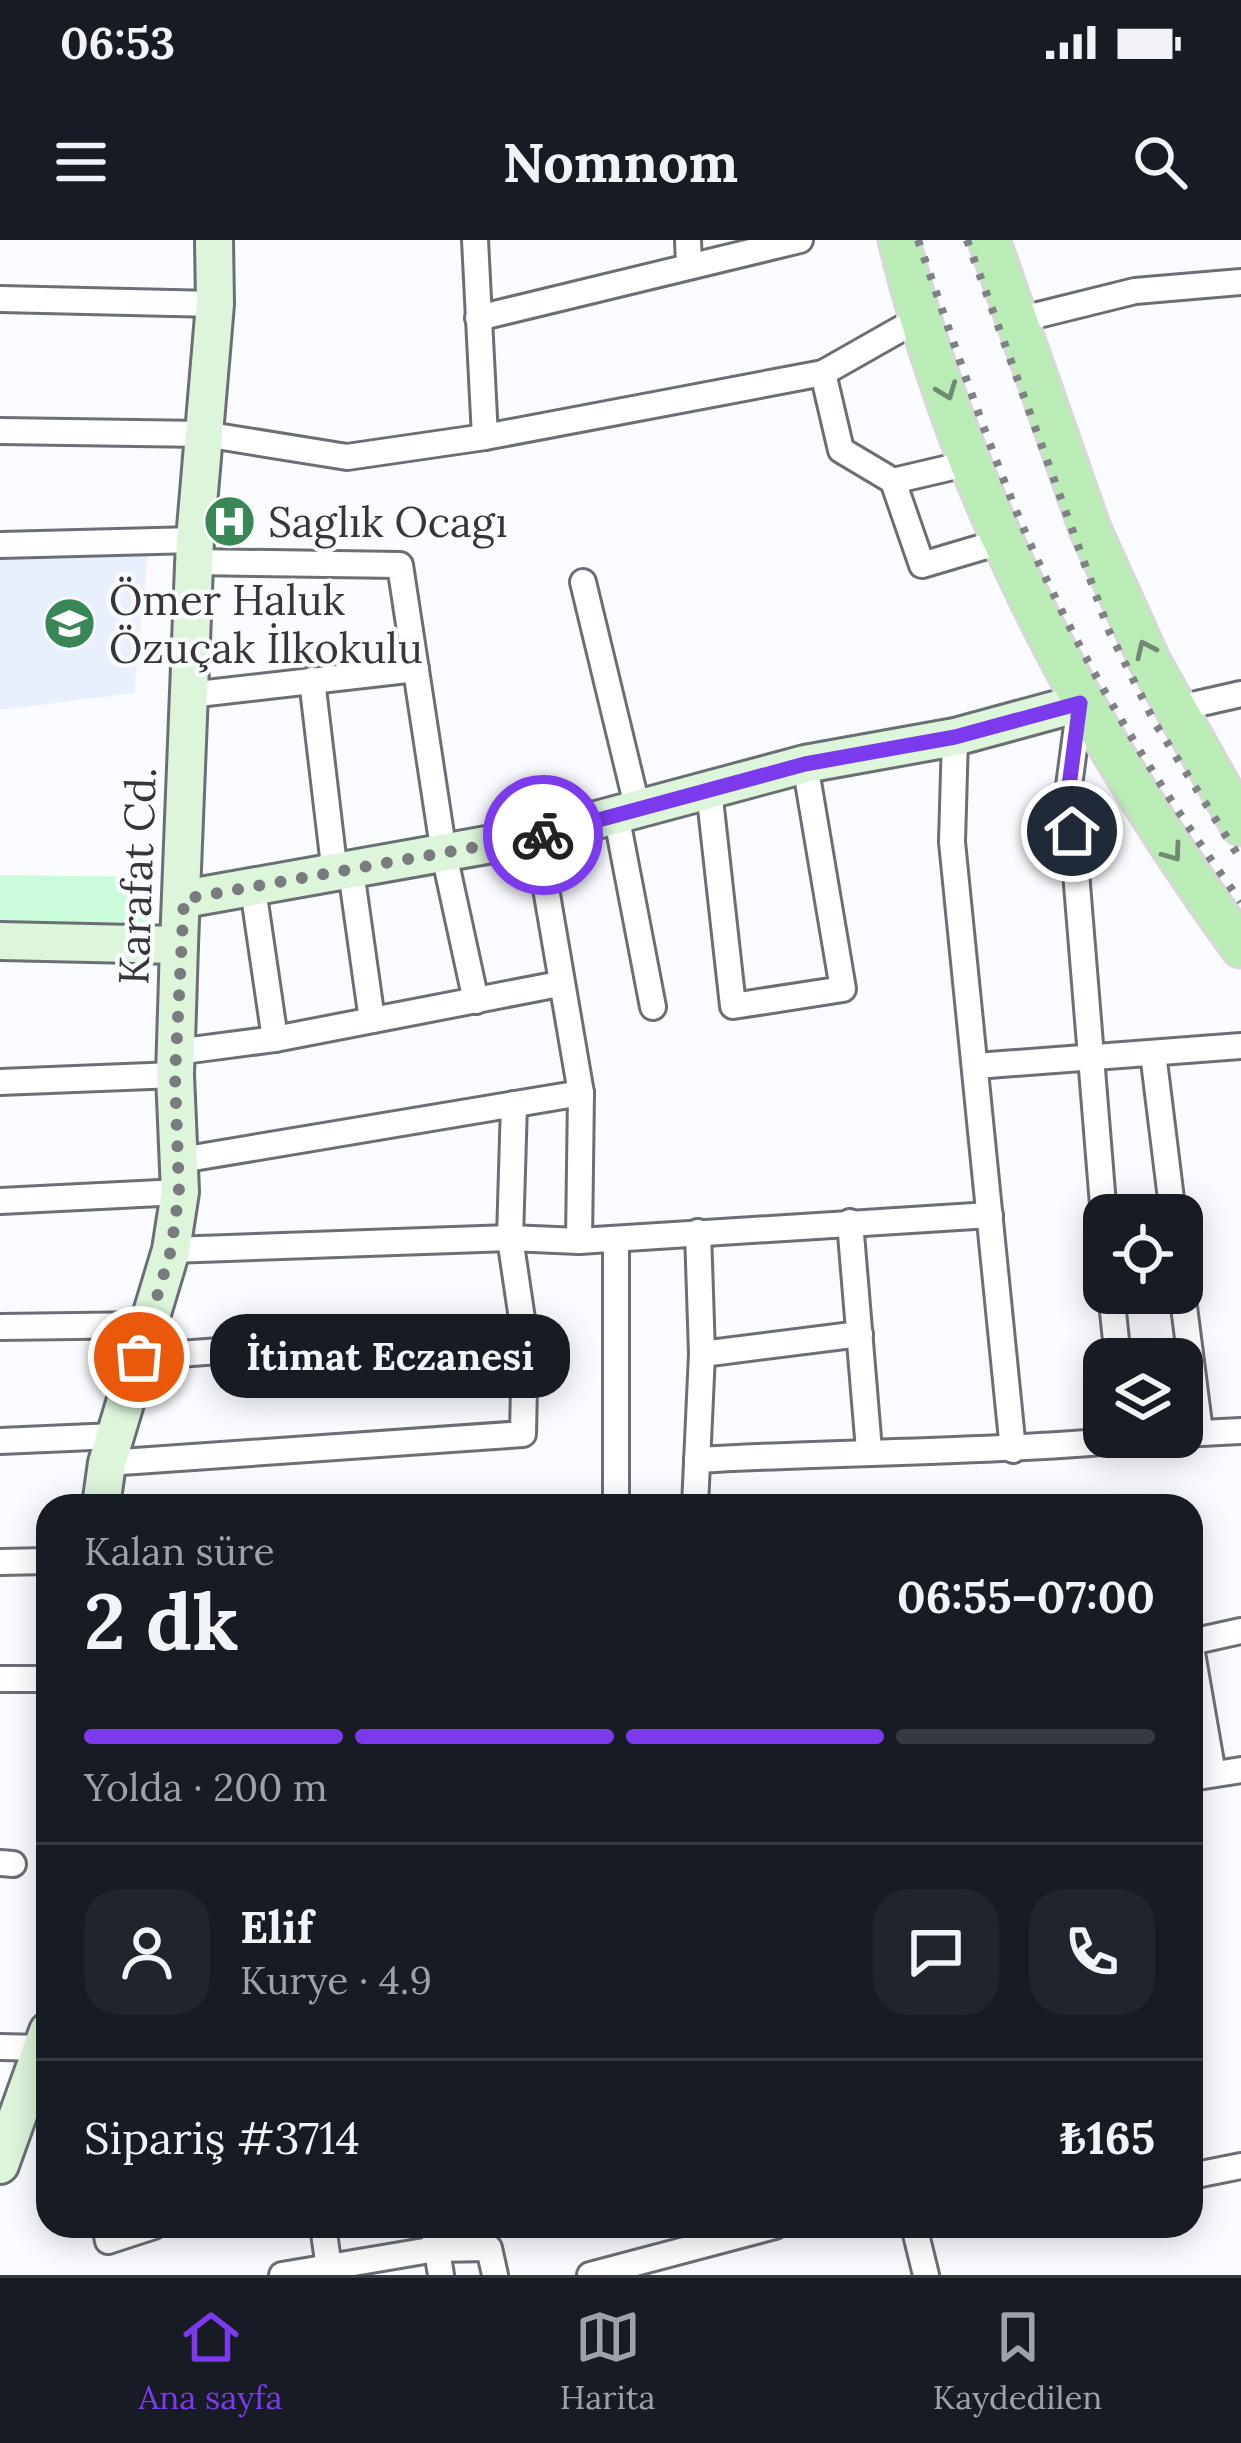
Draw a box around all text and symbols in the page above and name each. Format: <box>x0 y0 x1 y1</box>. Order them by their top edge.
text: 06:53 <box>60 14 175 71</box>
text: Nomnom <box>503 128 738 197</box>
icon: menu <box>48 129 114 195</box>
icon: search <box>1127 129 1193 195</box>
one-way arrow <box>933 380 957 401</box>
hospital icon: Saglık Ocagı <box>201 494 257 550</box>
place label: Saglık Ocagı <box>268 495 508 549</box>
place label: Ömer Haluk Özuçak İlkokulu <box>109 573 423 675</box>
school or university icon: Ömer Haluk Özuçak İlkokulu <box>42 596 98 652</box>
one-way arrow <box>1136 640 1159 661</box>
street label: Karafat Cd. <box>106 766 168 986</box>
courier <box>483 775 603 895</box>
pin <box>1021 780 1123 882</box>
icon: home <box>1039 798 1105 864</box>
icon: bike <box>510 802 576 868</box>
one-way arrow <box>1159 840 1181 862</box>
map controls <box>1083 1194 1203 1458</box>
button: locate <box>1083 1194 1203 1314</box>
pin <box>88 1306 190 1408</box>
callout: İtimat Eczanesi <box>211 1315 571 1399</box>
icon: bag <box>106 1324 172 1390</box>
text: İtimat Eczanesi <box>246 1331 534 1381</box>
button: layers <box>1083 1338 1203 1458</box>
text: Kalan süre <box>84 1526 275 1576</box>
text: 06:55–07:00 <box>897 1568 1155 1625</box>
text: 2 dk <box>84 1571 239 1670</box>
text: Yolda · 200 m <box>84 1762 328 1812</box>
button: person <box>84 1889 210 2015</box>
button: chat <box>873 1889 999 2015</box>
button: phone <box>1029 1889 1155 2015</box>
text: Elif <box>240 1898 313 1955</box>
text: Kurye · 4.9 <box>240 1955 432 2005</box>
text: Sipariş #3714 <box>84 2109 360 2166</box>
text: ₺165 <box>1060 2109 1155 2166</box>
tab: Ana sayfa <box>139 2304 283 2418</box>
tab: Harita <box>560 2304 656 2418</box>
tab: Kaydedilen <box>933 2304 1102 2418</box>

